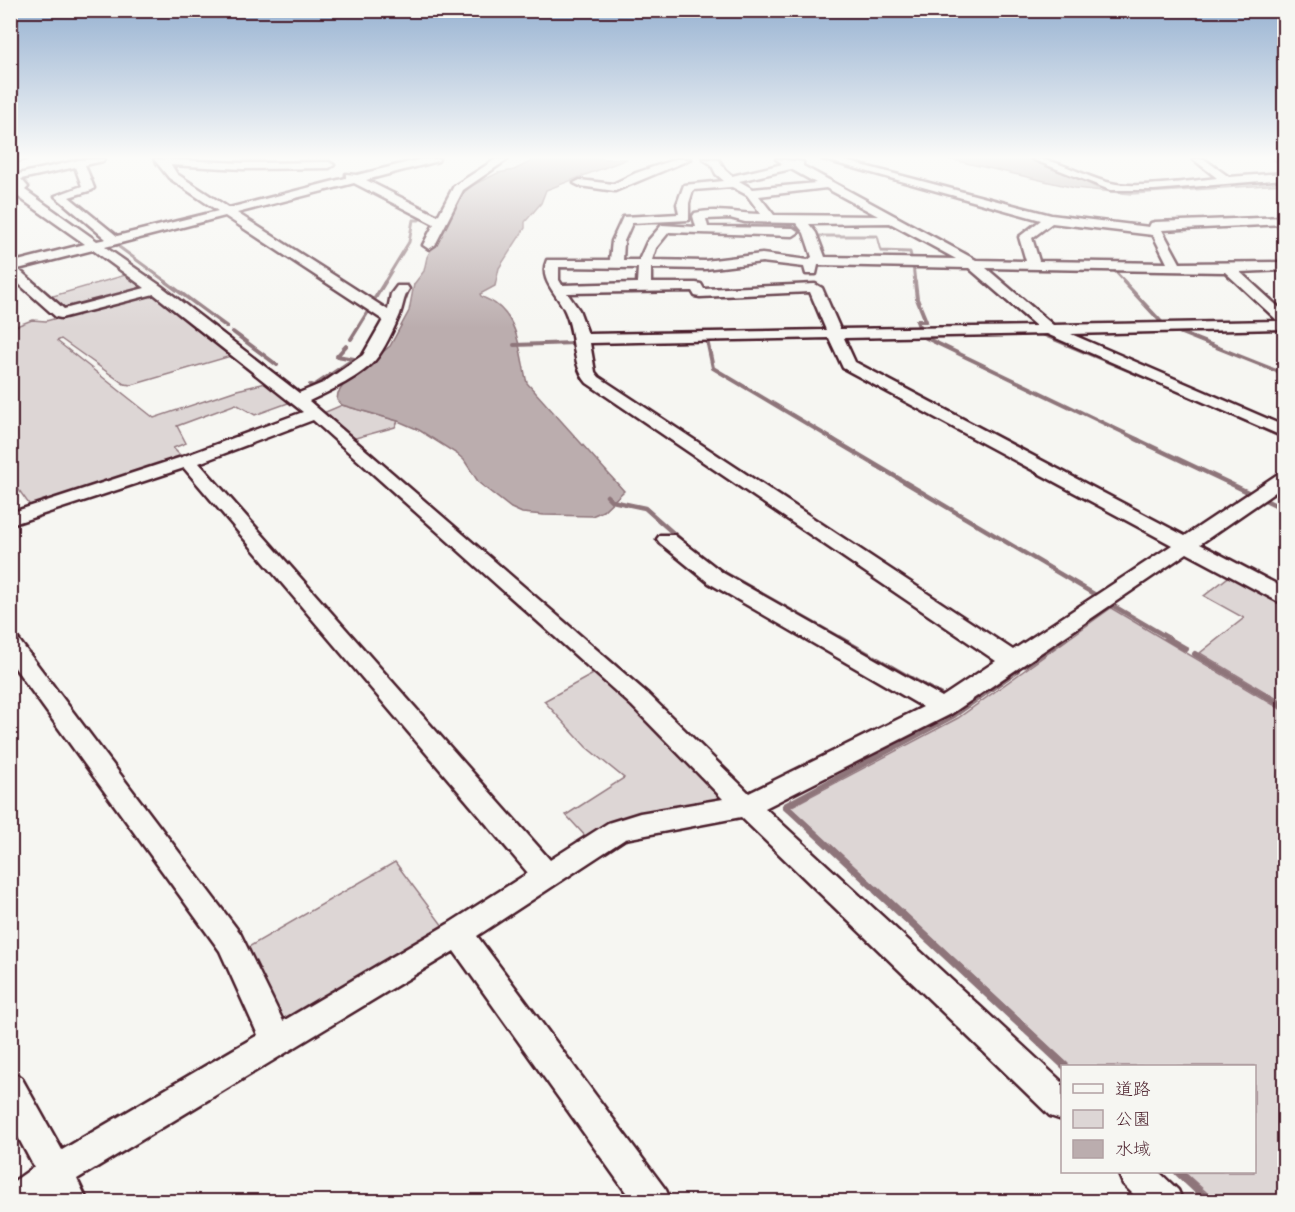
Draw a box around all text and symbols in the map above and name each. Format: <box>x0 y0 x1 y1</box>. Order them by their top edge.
legend <box>1061 1065 1256 1173</box>
text: 道路 <box>1115 1078 1151 1104</box>
text: 公園 <box>1115 1108 1151 1134</box>
text: 水域 <box>1115 1138 1151 1164</box>

